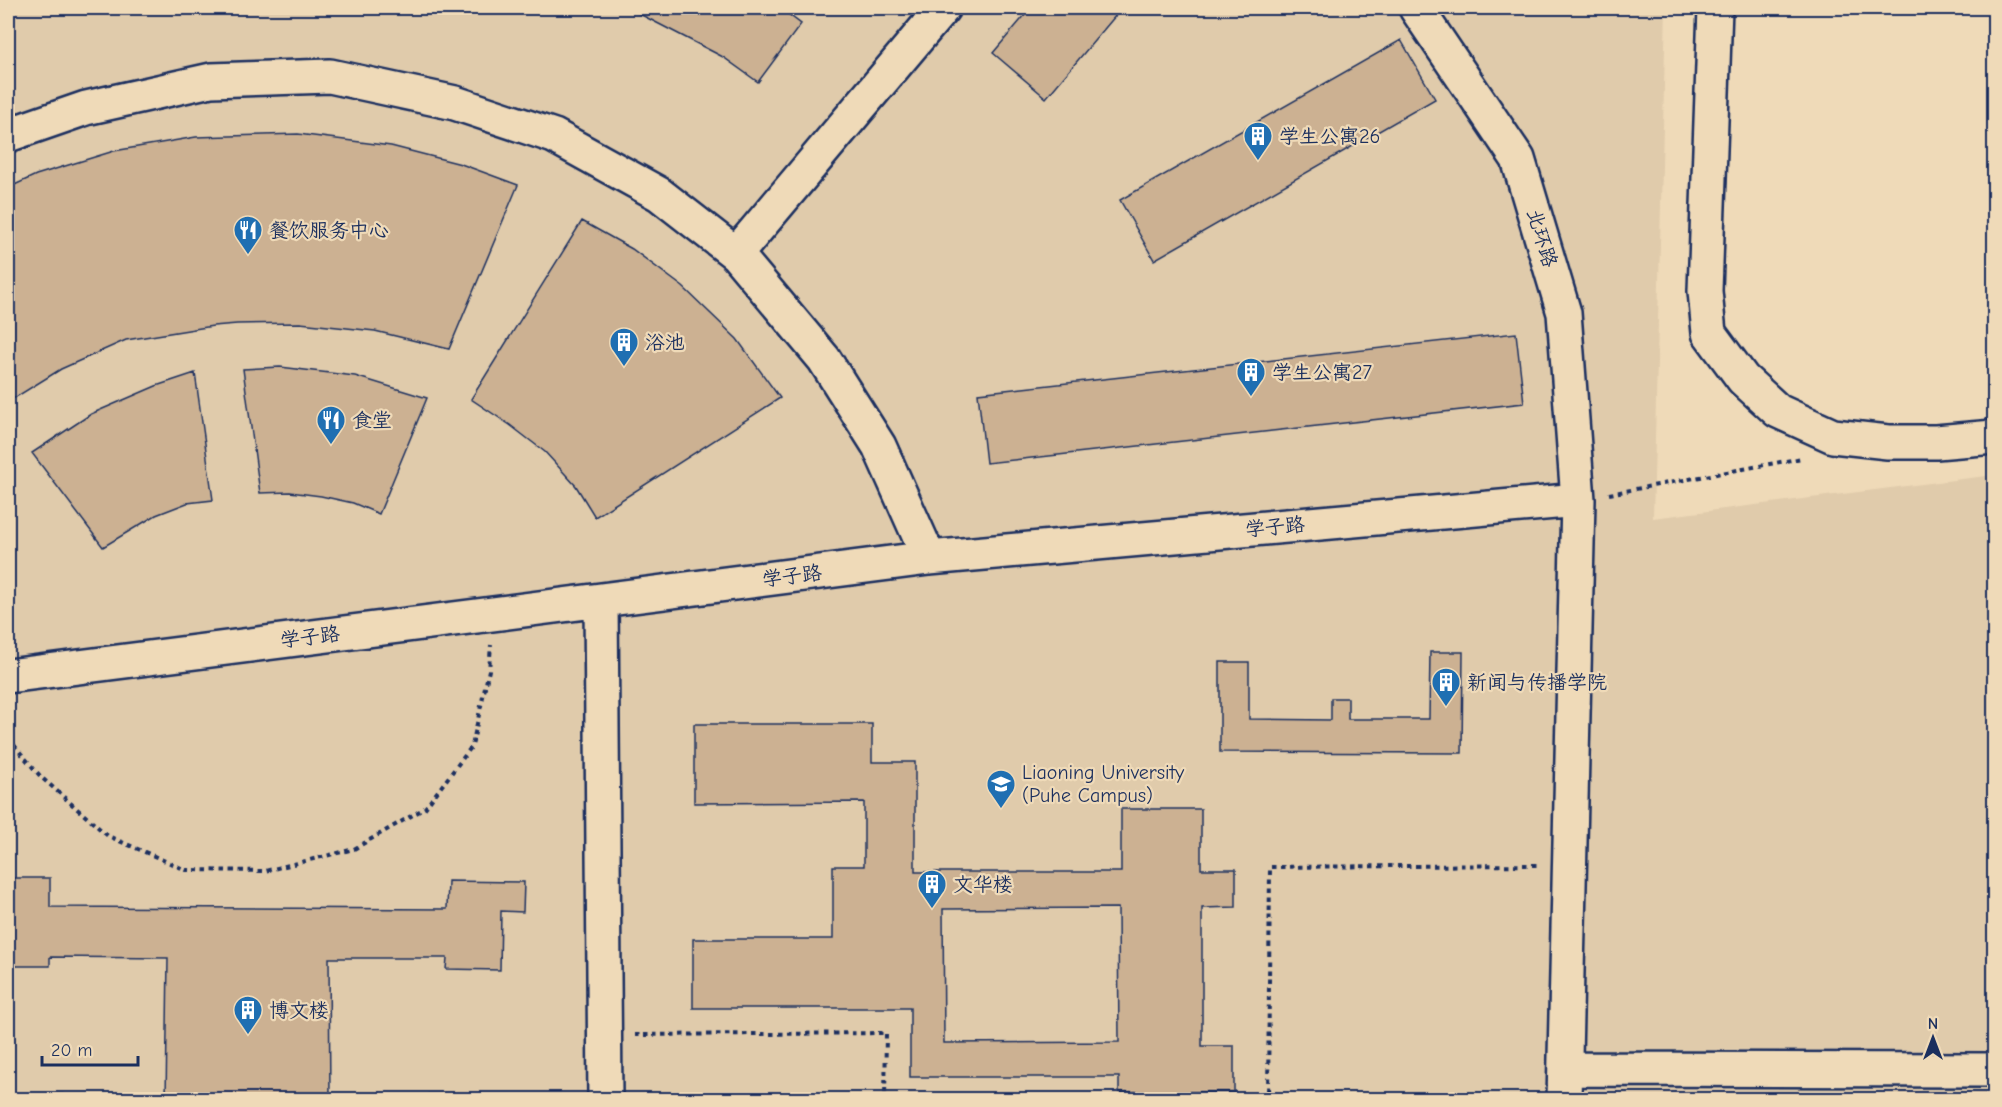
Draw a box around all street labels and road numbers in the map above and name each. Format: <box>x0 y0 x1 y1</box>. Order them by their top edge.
street label: 北环路 <box>1522 206 1562 271</box>
street label: 学子路 <box>1244 513 1307 541</box>
street label: 学子路 <box>761 561 824 591</box>
street label: 学子路 <box>279 622 342 652</box>

